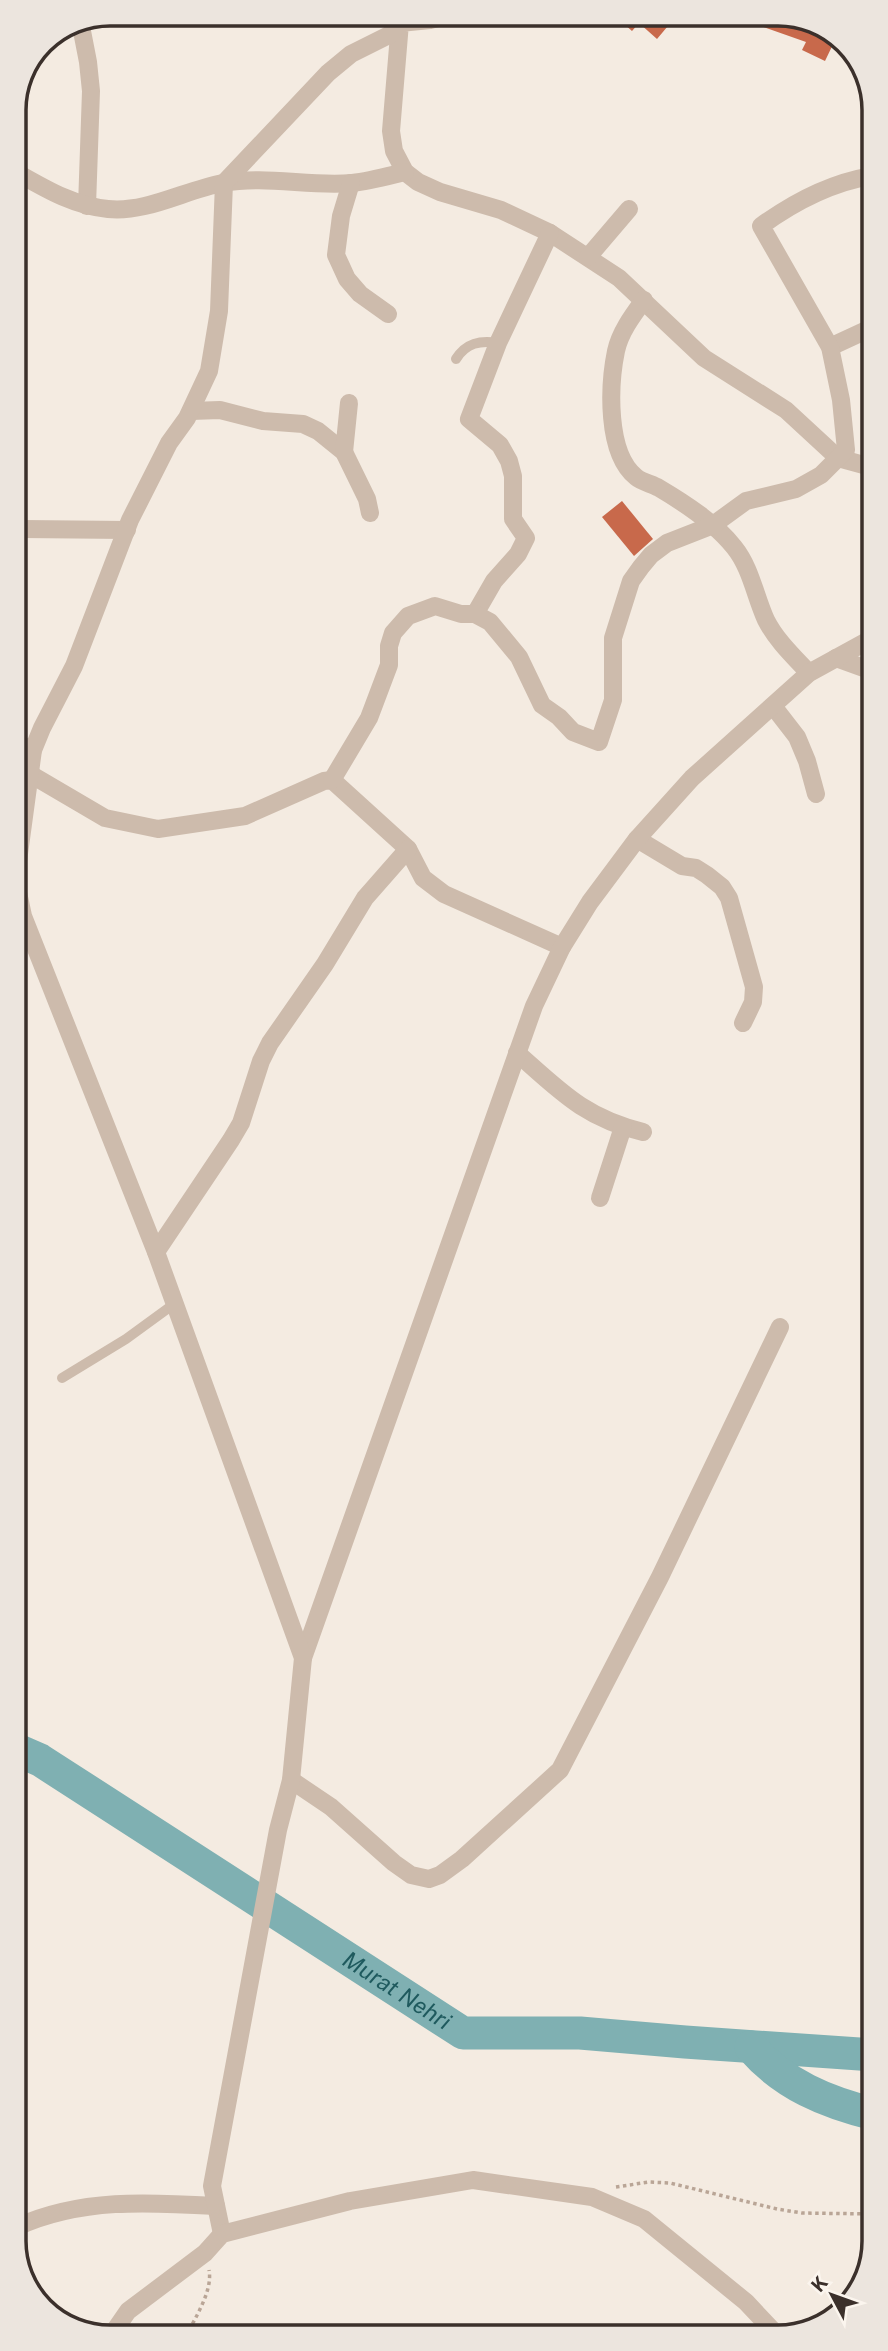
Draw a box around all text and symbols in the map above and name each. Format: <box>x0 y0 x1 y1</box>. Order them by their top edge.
water label: Murat Nehri <box>338 1945 457 2035</box>
north arrow <box>797 2260 867 2330</box>
text: K <box>806 2271 832 2296</box>

